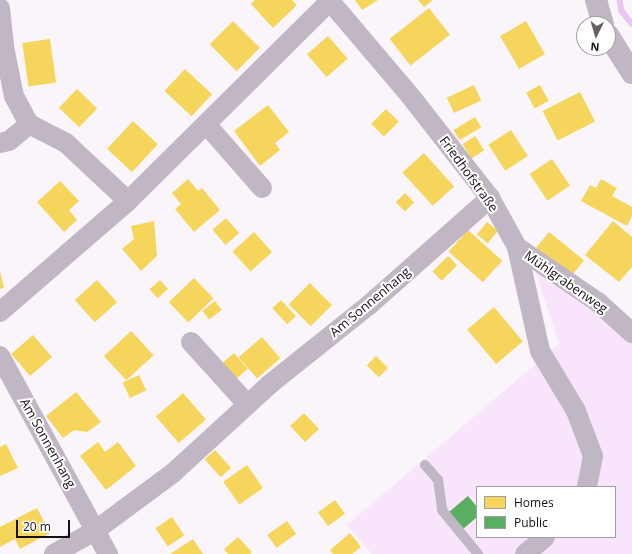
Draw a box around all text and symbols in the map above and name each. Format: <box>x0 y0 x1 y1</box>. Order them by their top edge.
north arrow <box>576 16 616 56</box>
text: N <box>590 40 600 55</box>
street label: Friedhofstraße <box>436 133 502 215</box>
street label: Mühlgrabenweg <box>521 247 611 317</box>
street label: Am Sonnenhang <box>327 264 413 340</box>
street label: Am Sonnenhang <box>17 395 79 491</box>
legend <box>476 486 616 538</box>
text: Homes <box>514 494 554 511</box>
scale bar <box>18 512 72 538</box>
text: Public <box>514 514 548 531</box>
text: 20 m <box>23 518 51 535</box>

